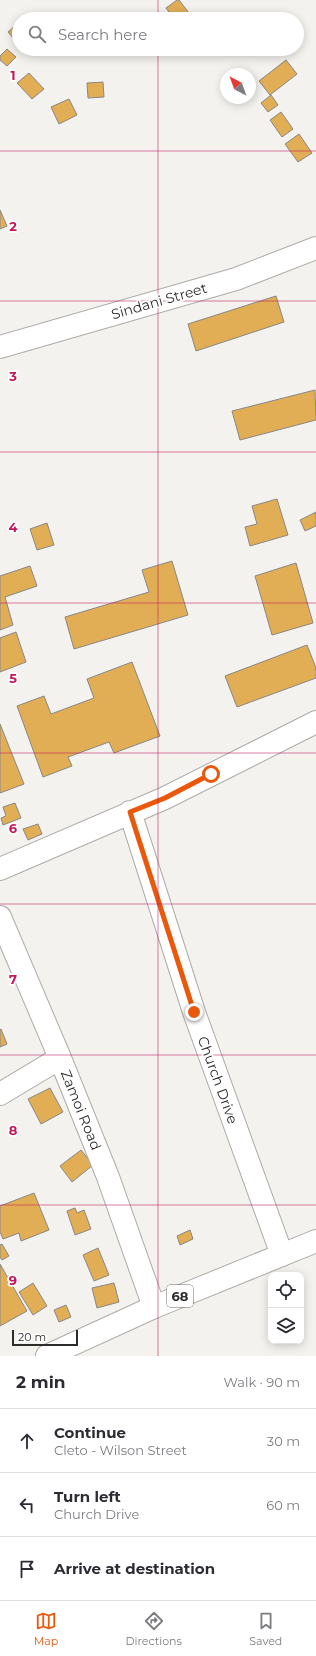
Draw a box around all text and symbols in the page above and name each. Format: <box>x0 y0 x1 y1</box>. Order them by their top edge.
search box <box>12 12 304 56</box>
icon: search <box>26 23 48 45</box>
text: Search here <box>58 25 147 44</box>
text: 1 <box>10 67 16 83</box>
north arrow <box>220 68 256 104</box>
text: 2 <box>9 218 17 234</box>
street label: Sindani Street <box>109 279 209 323</box>
text: 3 <box>8 368 17 384</box>
text: 4 <box>9 519 18 535</box>
text: 5 <box>9 670 17 686</box>
route start <box>202 765 220 783</box>
text: 6 <box>9 820 18 836</box>
text: 7 <box>9 971 17 987</box>
route end <box>185 1003 203 1021</box>
street label: Church Drive <box>194 1034 242 1126</box>
street label: Zamoi Road <box>57 1067 105 1153</box>
text: 8 <box>9 1122 18 1138</box>
text: 9 <box>9 1272 17 1288</box>
map controls <box>268 1272 304 1344</box>
button: locate <box>268 1272 304 1308</box>
road number: 68 <box>167 1285 193 1307</box>
button: layers <box>268 1308 304 1344</box>
scale bar <box>12 1328 78 1347</box>
text: 20 m <box>18 1330 46 1344</box>
text: 2 min <box>16 1372 66 1392</box>
text: Walk · 90 m <box>224 1374 300 1390</box>
text: Continue <box>54 1423 126 1442</box>
icon: ahead <box>16 1430 38 1452</box>
text: 30 m <box>267 1433 300 1449</box>
text: Cleto - Wilson Street <box>54 1442 187 1458</box>
text: Turn left <box>54 1487 121 1506</box>
icon: left <box>16 1494 38 1516</box>
text: 60 m <box>266 1497 300 1513</box>
text: Church Drive <box>54 1506 139 1522</box>
icon: arrive <box>16 1558 38 1580</box>
text: Arrive at destination <box>54 1559 215 1578</box>
tab: Map <box>34 1610 58 1648</box>
tab: Directions <box>126 1610 182 1648</box>
tab: Saved <box>249 1610 282 1648</box>

